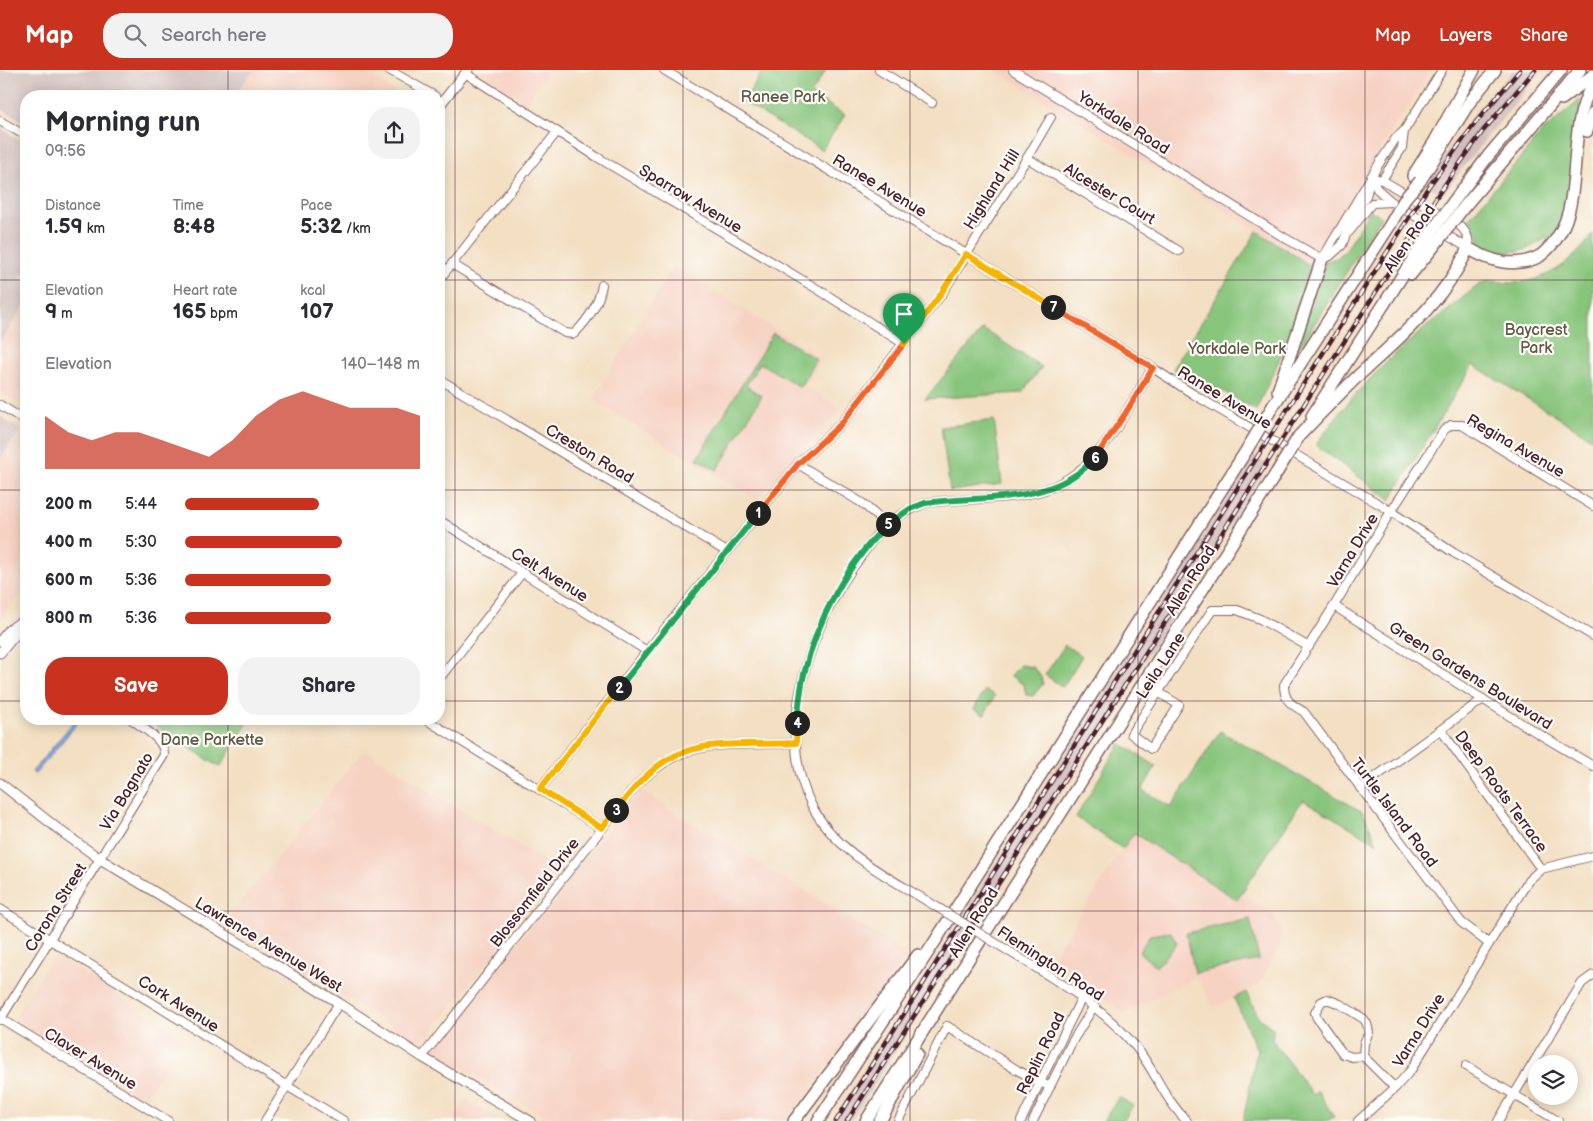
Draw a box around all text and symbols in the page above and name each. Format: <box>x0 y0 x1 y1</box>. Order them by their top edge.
search box <box>103 13 453 58</box>
text: Map <box>25 21 73 50</box>
icon: search <box>121 21 149 49</box>
text: Search here <box>161 24 267 47</box>
text: Map <box>1375 25 1411 46</box>
text: Layers <box>1439 25 1492 46</box>
text: Share <box>1520 25 1568 46</box>
street label: Yorkdale Road <box>1073 87 1173 159</box>
park label: Ranee Park <box>741 88 826 107</box>
text: Morning run <box>45 106 200 139</box>
button: share <box>368 107 420 159</box>
text: 09:56 <box>45 142 86 161</box>
street label: Highland Hill <box>960 146 1024 233</box>
street label: Ranee Avenue <box>829 151 930 222</box>
street label: Alcester Court <box>1060 160 1158 229</box>
street label: Sparrow Avenue <box>635 161 746 238</box>
text: Distance <box>45 197 101 214</box>
text: Time <box>173 197 204 214</box>
text: Pace <box>300 197 332 214</box>
street label: Allen Road <box>1380 201 1440 277</box>
text: 1.59 <box>45 214 83 239</box>
text: 8:48 <box>173 214 215 239</box>
text: 5:32 <box>300 214 342 239</box>
text: km <box>83 220 105 237</box>
text: /km <box>342 220 371 237</box>
text: Elevation <box>45 282 103 299</box>
text: Heart rate <box>173 282 237 299</box>
text: kcal <box>300 282 325 299</box>
pin <box>883 293 925 344</box>
pin: 7 <box>1040 294 1066 320</box>
text: 9 <box>45 299 57 324</box>
text: 165 <box>173 299 206 324</box>
text: 107 <box>300 299 334 324</box>
text: 7 <box>1050 299 1057 316</box>
icon: arrive <box>890 300 918 328</box>
text: m <box>57 305 73 322</box>
text: bpm <box>206 305 238 322</box>
park label: Baycrest Park <box>1504 321 1568 358</box>
park label: Yorkdale Park <box>1187 340 1286 359</box>
text: Elevation <box>45 355 112 374</box>
text: 140–148 m <box>341 355 420 374</box>
street label: Ranee Avenue <box>1174 363 1275 434</box>
street label: Regina Avenue <box>1463 411 1568 482</box>
street label: Creston Road <box>542 420 637 488</box>
pin: 6 <box>1082 446 1108 470</box>
text: 6 <box>1091 450 1100 467</box>
text: 200 m <box>45 495 92 514</box>
text: 5:44 <box>125 495 157 514</box>
pin: 1 <box>746 500 770 526</box>
text: 1 <box>756 505 761 522</box>
street label: Varna Drive <box>1324 510 1383 591</box>
pin: 5 <box>876 512 900 536</box>
text: 5 <box>884 516 893 533</box>
text: 400 m <box>45 533 92 552</box>
text: 5:30 <box>125 533 157 552</box>
street label: Allen Road <box>1162 543 1220 619</box>
street label: Celt Avenue <box>507 544 592 607</box>
text: 600 m <box>45 571 93 590</box>
text: 5:36 <box>125 571 157 590</box>
text: 800 m <box>45 609 93 628</box>
text: 5:36 <box>125 609 157 628</box>
street label: Green Gardens Boulevard <box>1385 618 1555 734</box>
street label: Leila Lane <box>1133 629 1190 702</box>
button: Save <box>45 657 228 715</box>
button: Share <box>238 657 420 715</box>
pin: 2 <box>606 676 632 700</box>
text: 2 <box>615 680 624 697</box>
pin: 4 <box>784 710 810 736</box>
text: 4 <box>793 715 802 732</box>
street label: Deep Roots Terrace <box>1450 727 1552 857</box>
park label: Dane Parkette <box>160 731 264 750</box>
street label: Via Bagnato <box>97 749 158 834</box>
street label: Turtle Island Road <box>1346 754 1441 871</box>
pin: 3 <box>604 798 628 822</box>
text: 3 <box>612 802 621 819</box>
street label: Blossomfield Drive <box>487 834 584 951</box>
street label: Corona Street <box>21 860 91 956</box>
street label: Allen Road <box>945 885 1003 961</box>
street label: Lawrence Avenue West <box>191 894 345 997</box>
street label: Flemington Road <box>993 923 1107 1006</box>
street label: Cork Avenue <box>134 972 223 1037</box>
street label: Varna Drive <box>1389 990 1450 1071</box>
street label: Replin Road <box>1013 1009 1070 1098</box>
street label: Claver Avenue <box>40 1024 140 1095</box>
map controls <box>1528 1055 1578 1105</box>
button: layers <box>1528 1055 1578 1105</box>

